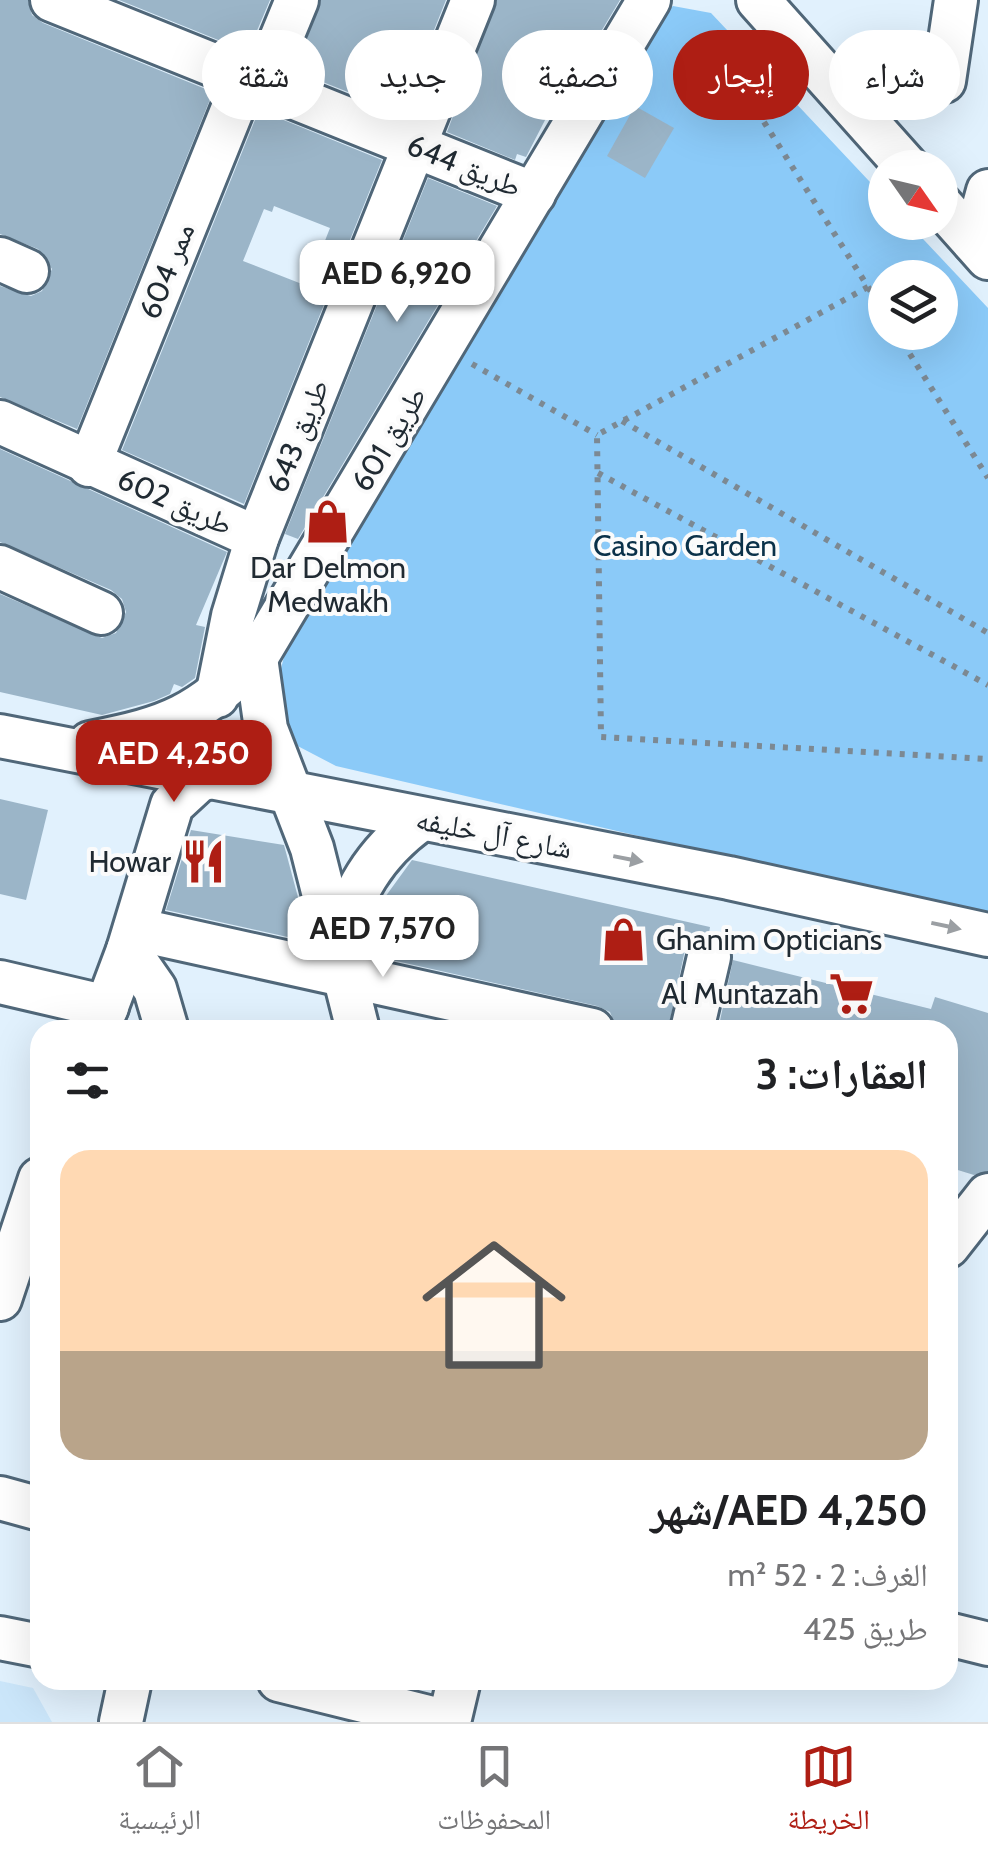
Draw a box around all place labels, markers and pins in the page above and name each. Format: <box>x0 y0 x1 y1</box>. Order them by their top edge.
pin: AED 6,920 <box>283 240 511 325</box>
shop icon: Dar Delmon Medwakh <box>304 497 352 545</box>
place label: Dar Delmon Medwakh <box>250 549 406 620</box>
pin: AED 4,250 <box>60 720 288 805</box>
restaurant icon: Howar <box>180 838 228 886</box>
place label: Howar <box>88 843 172 880</box>
pin: AED 7,570 <box>269 895 497 980</box>
shop icon: Ghanim Opticians <box>599 916 647 964</box>
place label: Ghanim Opticians <box>656 921 882 958</box>
supermarket icon: Al Muntazah <box>828 970 876 1018</box>
place label: Al Muntazah <box>661 975 819 1012</box>

